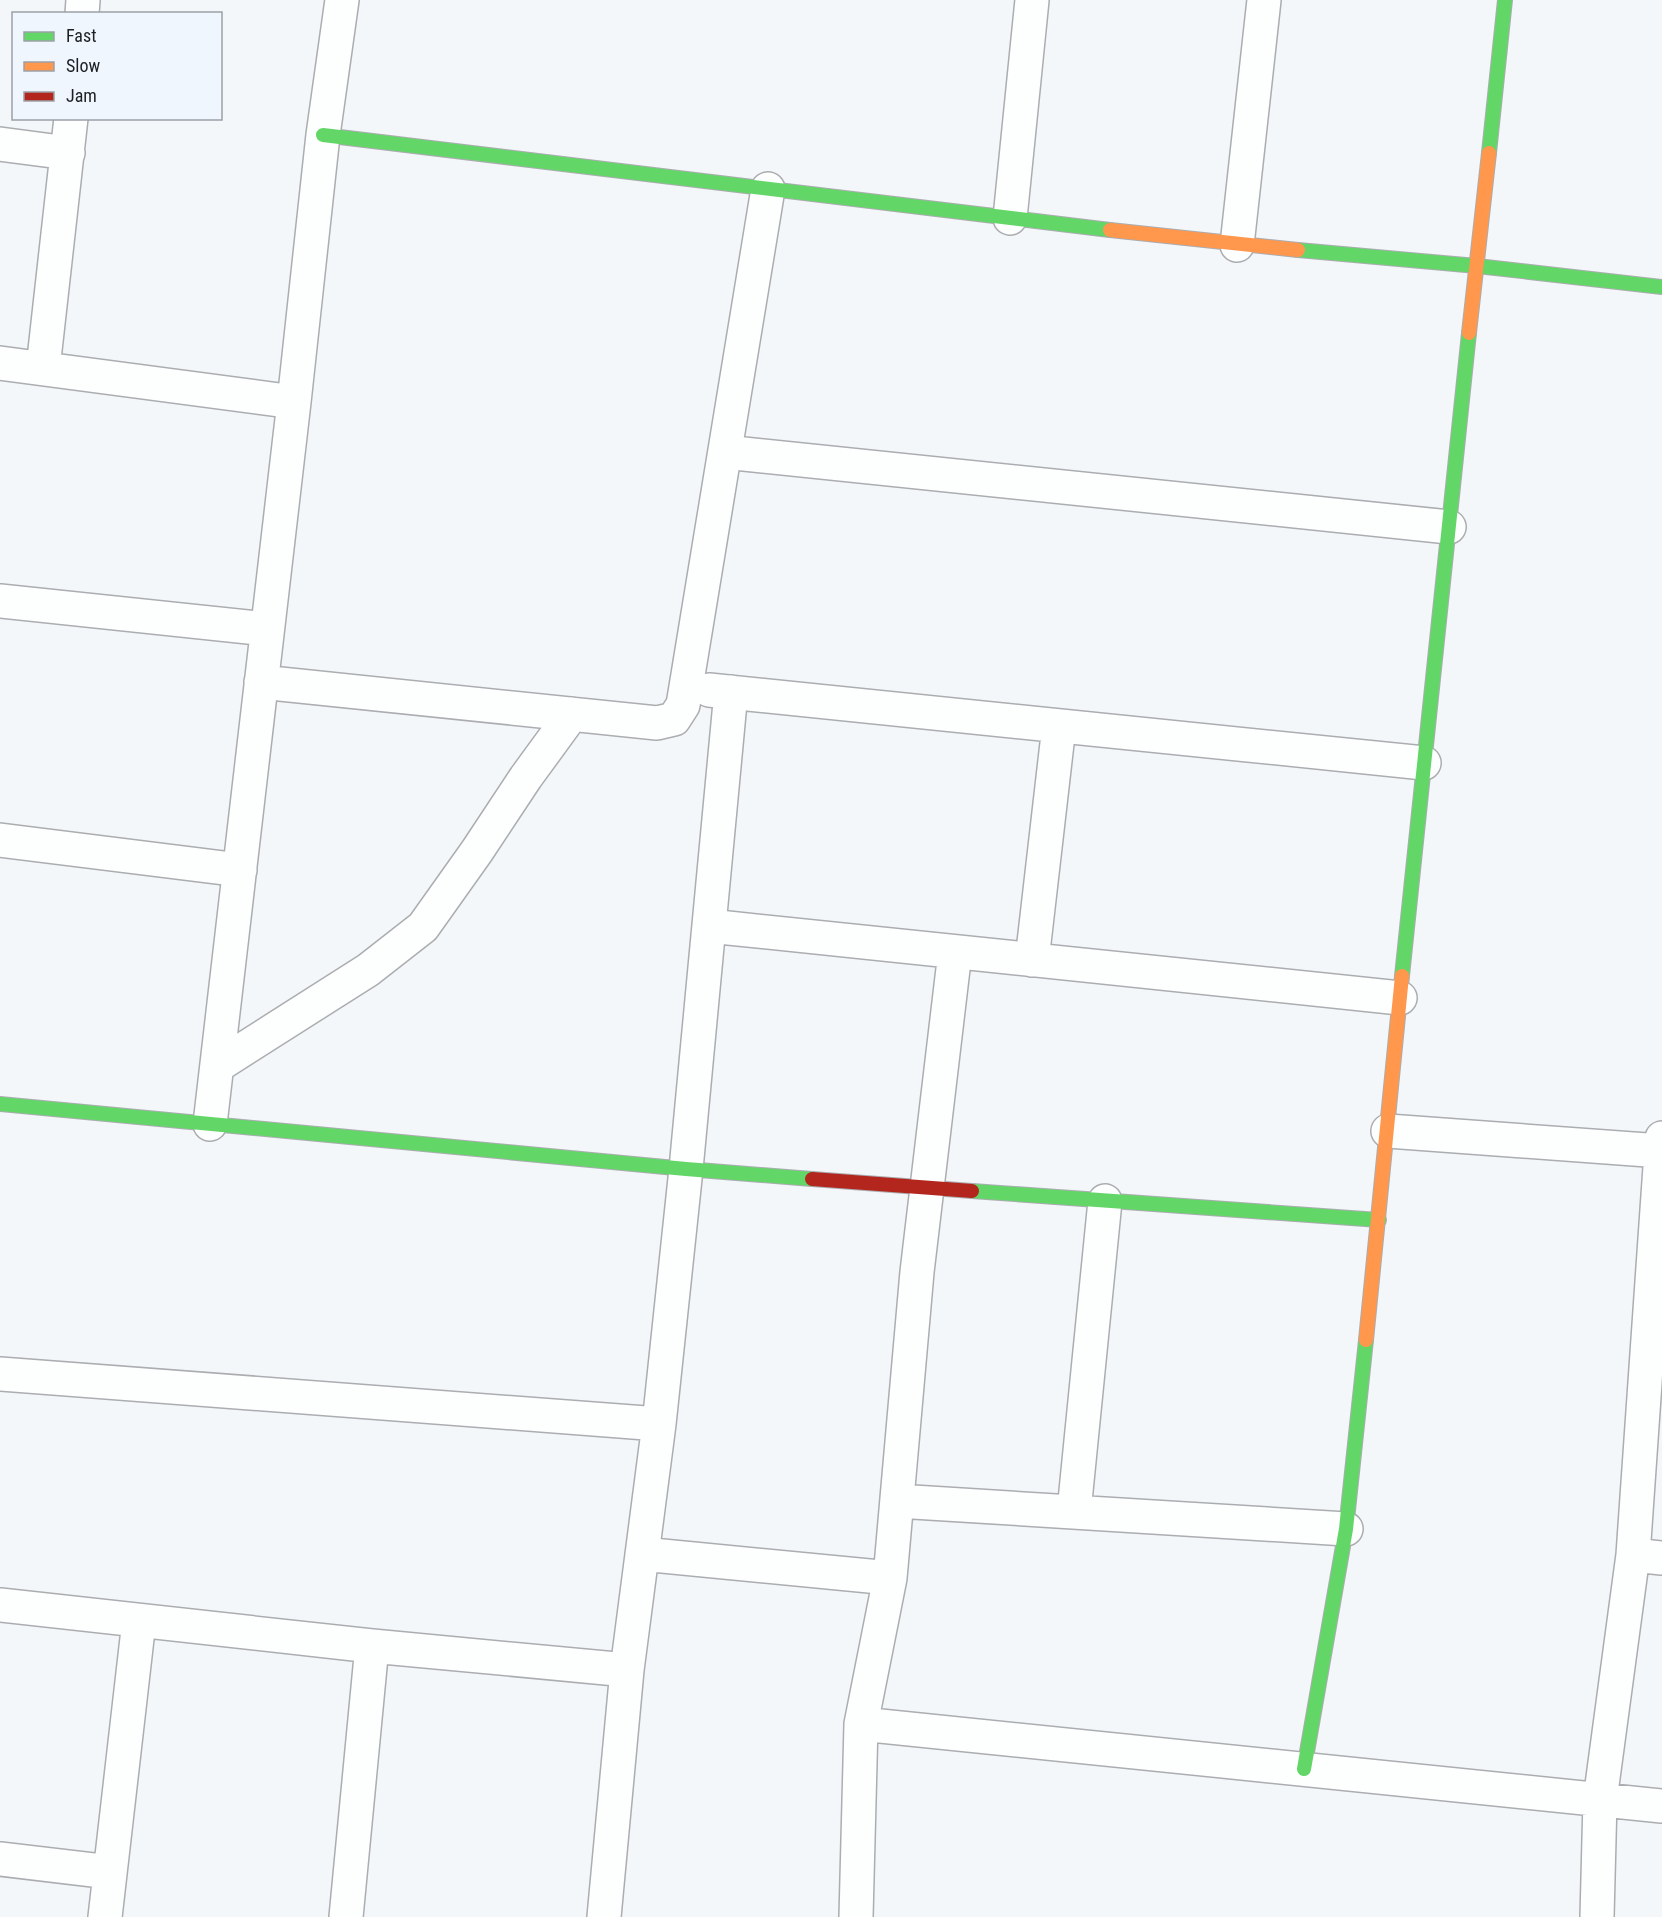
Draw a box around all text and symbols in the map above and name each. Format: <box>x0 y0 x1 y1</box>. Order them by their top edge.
legend <box>12 12 222 120</box>
text: Fast <box>66 25 97 46</box>
text: Slow <box>66 55 101 76</box>
text: Jam <box>66 85 97 106</box>

